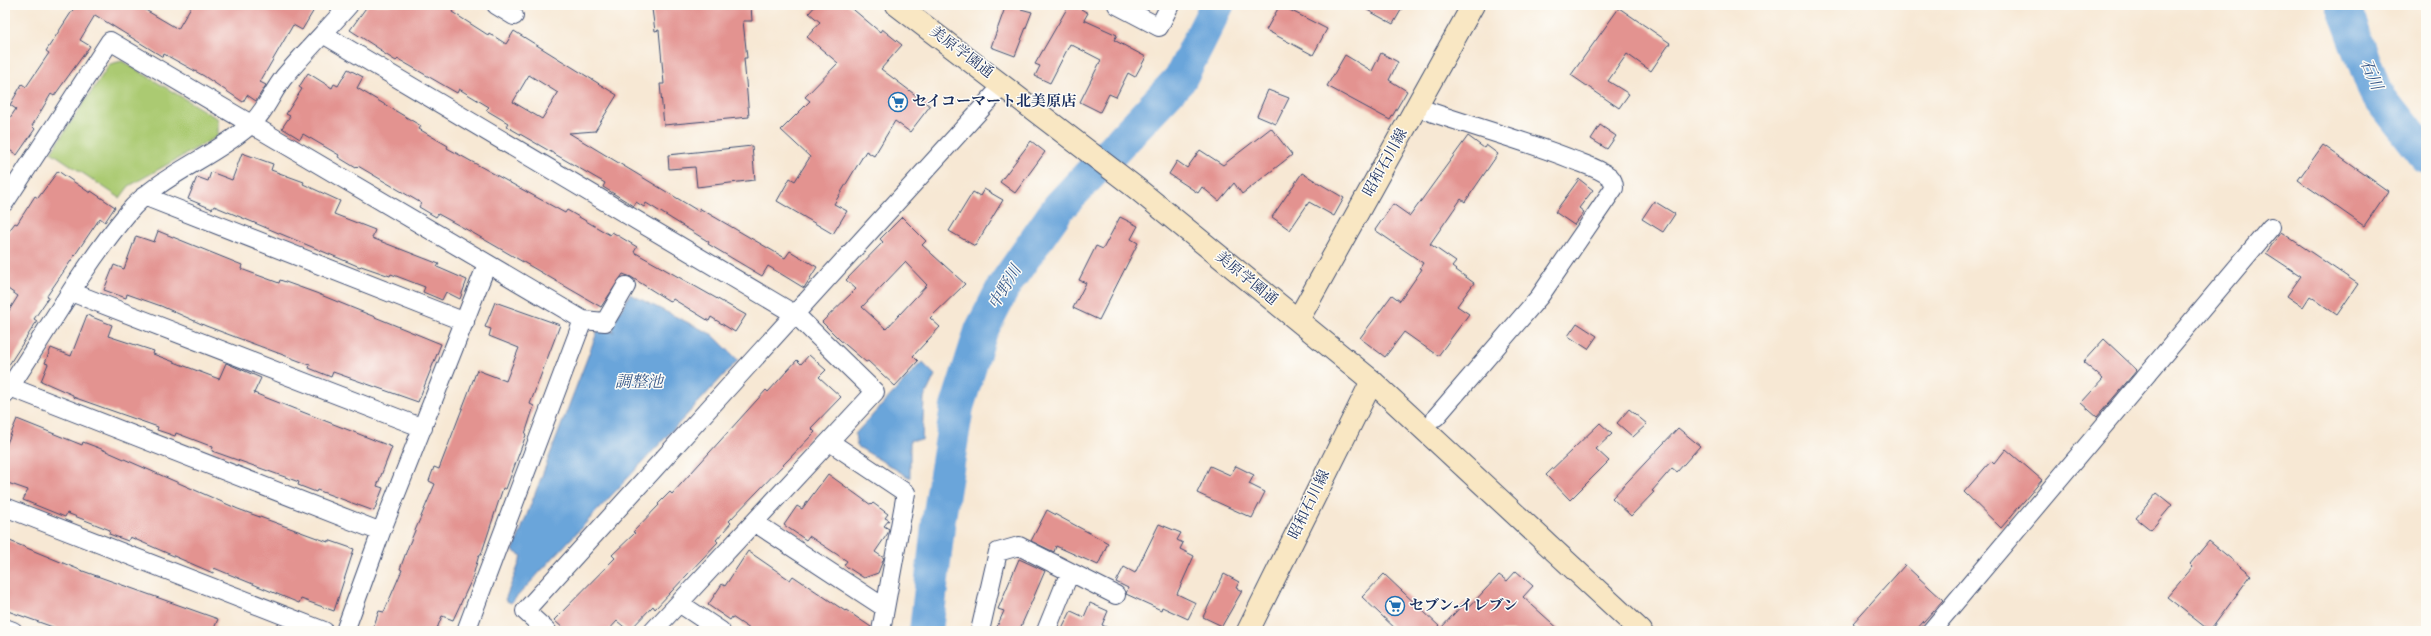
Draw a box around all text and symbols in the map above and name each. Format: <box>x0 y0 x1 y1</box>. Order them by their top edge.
street label: 美原学園通 <box>925 22 997 84</box>
water label: 石川 <box>2353 56 2388 96</box>
supermarket icon: セイコーマート北美原店 <box>887 91 909 113</box>
place label: セイコーマート北美原店 <box>912 92 1076 113</box>
street label: 昭和石川線 <box>1359 125 1413 201</box>
street label: 美原学園通 <box>1210 247 1282 311</box>
water label: 中野川 <box>984 260 1029 315</box>
water label: 調整池 <box>615 372 665 395</box>
street label: 昭和石川線 <box>1284 467 1336 543</box>
supermarket icon: セブン-イレブン <box>1384 595 1406 617</box>
place label: セブン-イレブン <box>1409 596 1518 617</box>

